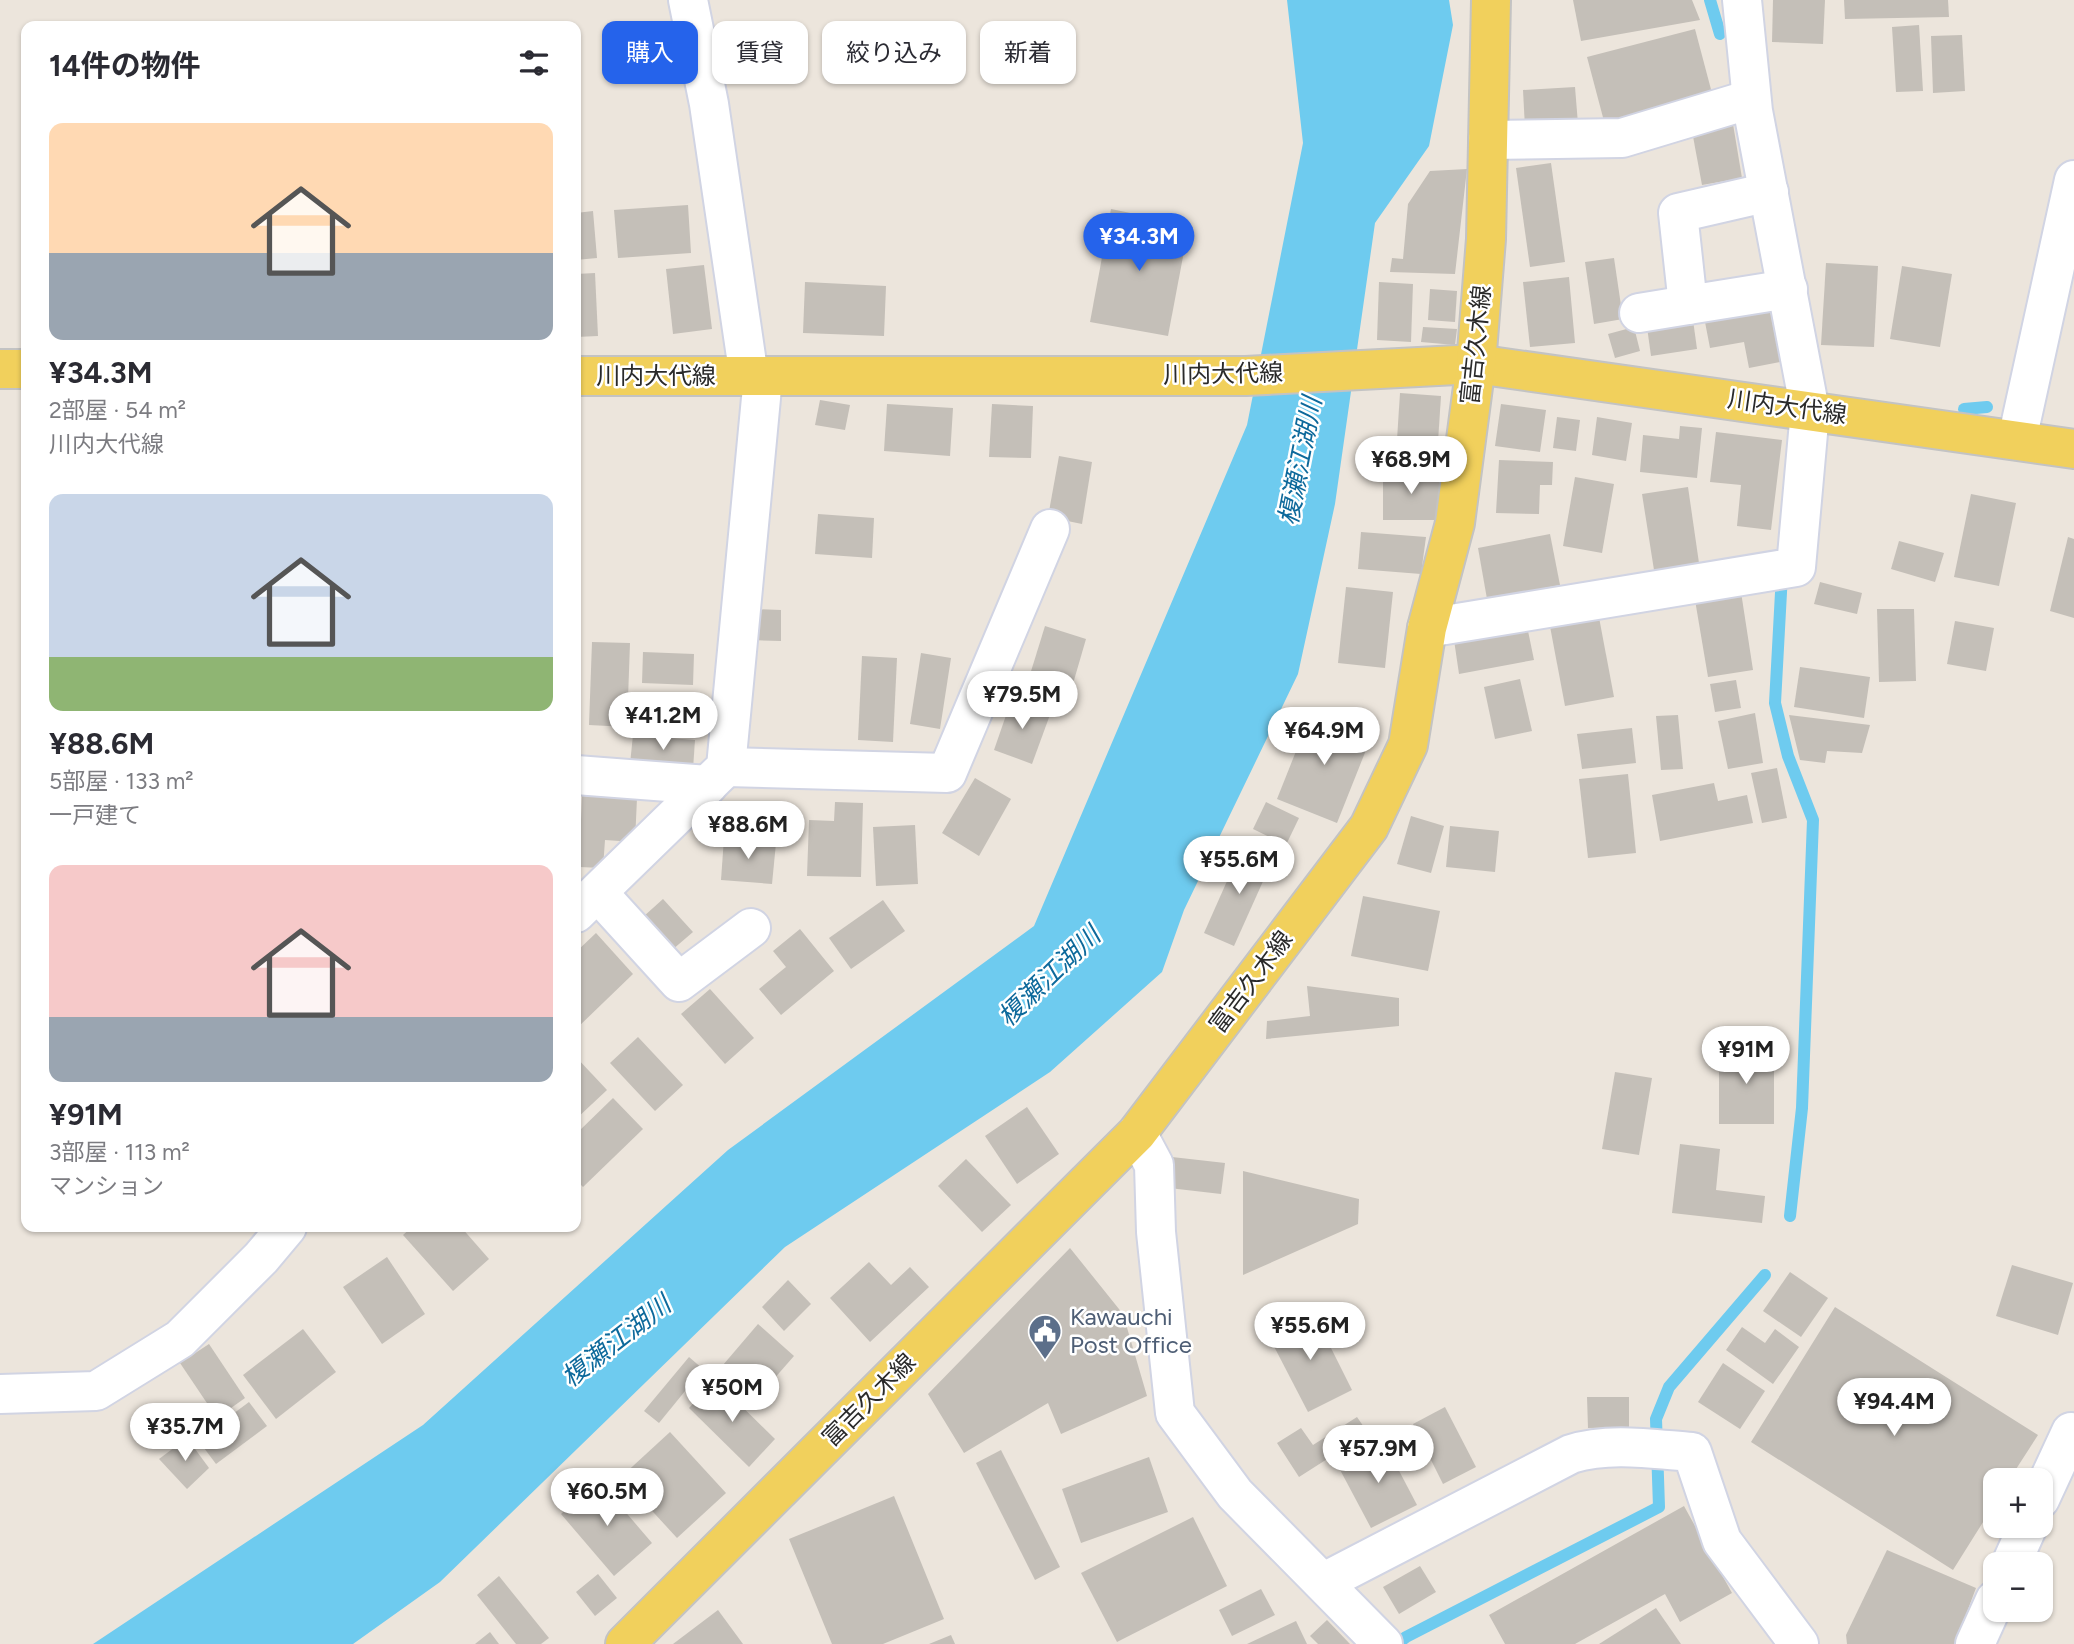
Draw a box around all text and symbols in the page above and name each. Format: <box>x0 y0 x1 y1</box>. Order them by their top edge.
chip: 購入 <box>602 21 698 84</box>
chip: 賃貸 <box>712 21 808 84</box>
chip: 絞り込み <box>822 21 966 84</box>
chip: 新着 <box>980 21 1076 84</box>
icon: filters <box>515 44 553 82</box>
text: 14件の物件 <box>49 47 201 84</box>
icon: home <box>238 168 364 294</box>
pin: ¥34.3M <box>1082 214 1196 273</box>
text: ¥34.3M <box>1099 222 1179 250</box>
street label: 富吉久木線 <box>1455 284 1496 406</box>
text: ¥34.3M <box>49 354 152 391</box>
street label: 川内大代線 <box>1163 358 1283 389</box>
street label: 川内大代線 <box>596 361 716 390</box>
street label: 川内大代線 <box>1726 384 1849 429</box>
water label: 榎瀬江湖川 <box>1272 391 1329 528</box>
text: 2部屋 · 54 m² <box>49 396 186 424</box>
text: 川内大代線 <box>49 430 164 458</box>
pin: ¥68.9M <box>1354 436 1468 496</box>
text: ¥68.9M <box>1371 445 1451 473</box>
icon: home <box>238 539 364 665</box>
pin: ¥79.5M <box>965 672 1079 731</box>
text: ¥79.5M <box>983 680 1061 708</box>
pin: ¥41.2M <box>606 692 720 752</box>
text: ¥41.2M <box>625 701 701 729</box>
pin: ¥64.9M <box>1267 708 1381 767</box>
text: ¥64.9M <box>1284 716 1364 744</box>
text: ¥88.6M <box>49 725 154 762</box>
text: 5部屋 · 133 m² <box>49 767 194 795</box>
text: 一戸建て <box>49 801 141 829</box>
pin: ¥88.6M <box>691 802 805 861</box>
text: ¥88.6M <box>708 810 788 838</box>
pin: ¥55.6M <box>1182 836 1296 896</box>
text: ¥55.6M <box>1199 845 1279 873</box>
icon: home <box>238 910 364 1036</box>
water label: 榎瀬江湖川 <box>991 917 1109 1033</box>
street label: 富吉久木線 <box>1203 925 1298 1038</box>
pin: ¥91M <box>1705 1026 1787 1086</box>
text: ¥91M <box>1718 1035 1774 1063</box>
text: ¥91M <box>49 1096 123 1133</box>
text: 3部屋 · 113 m² <box>49 1138 190 1166</box>
text: マンション <box>49 1172 164 1200</box>
water label: 榎瀬江湖川 <box>555 1287 679 1394</box>
place label: Kawauchi Post Office <box>1070 1302 1192 1359</box>
pin: ¥55.6M <box>1253 1302 1367 1362</box>
text: ¥55.6M <box>1270 1311 1350 1339</box>
public building icon: Kawauchi Post Office <box>1026 1312 1064 1361</box>
street label: 富吉久木線 <box>816 1347 921 1452</box>
pin: ¥50M <box>691 1364 773 1424</box>
text: ¥50M <box>701 1373 763 1401</box>
pin: ¥94.4M <box>1837 1378 1951 1438</box>
text: ¥94.4M <box>1853 1387 1935 1415</box>
pin: ¥35.7M <box>128 1404 242 1463</box>
text: ¥35.7M <box>146 1412 224 1440</box>
pin: ¥57.9M <box>1321 1426 1435 1485</box>
text: ¥57.9M <box>1339 1434 1417 1462</box>
pin: ¥60.5M <box>550 1468 664 1528</box>
map controls <box>1983 1468 2053 1622</box>
button: + <box>1983 1468 2053 1538</box>
text: ¥60.5M <box>567 1477 647 1505</box>
button: − <box>1983 1552 2053 1622</box>

